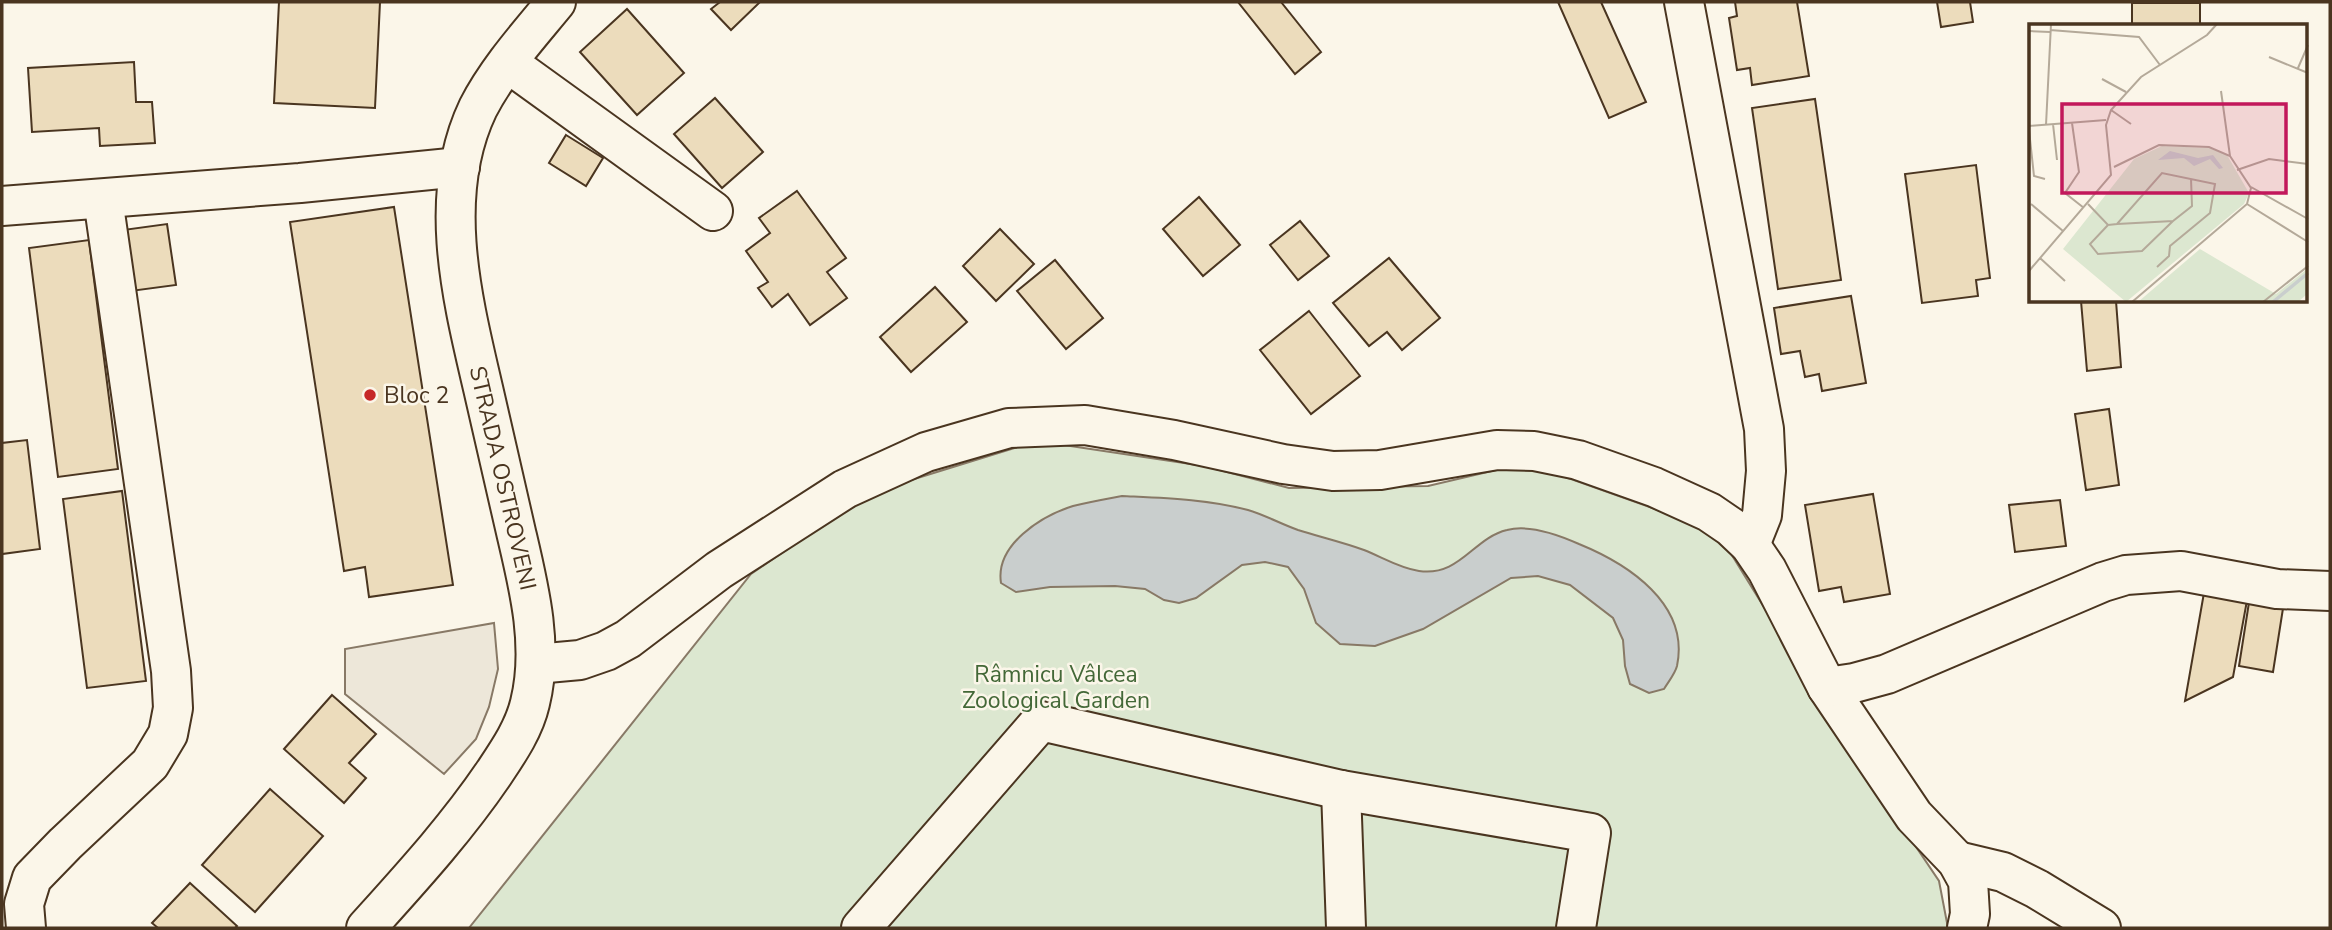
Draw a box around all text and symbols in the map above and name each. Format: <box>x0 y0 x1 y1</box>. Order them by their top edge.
inset map <box>2029 24 2308 303</box>
street label: STRADA OSTROVENI <box>462 363 543 593</box>
place label: Bloc 2 <box>384 380 449 411</box>
marker: Bloc 2 <box>362 387 378 403</box>
park label: Râmnicu Vâlcea Zoological Garden <box>962 659 1150 716</box>

